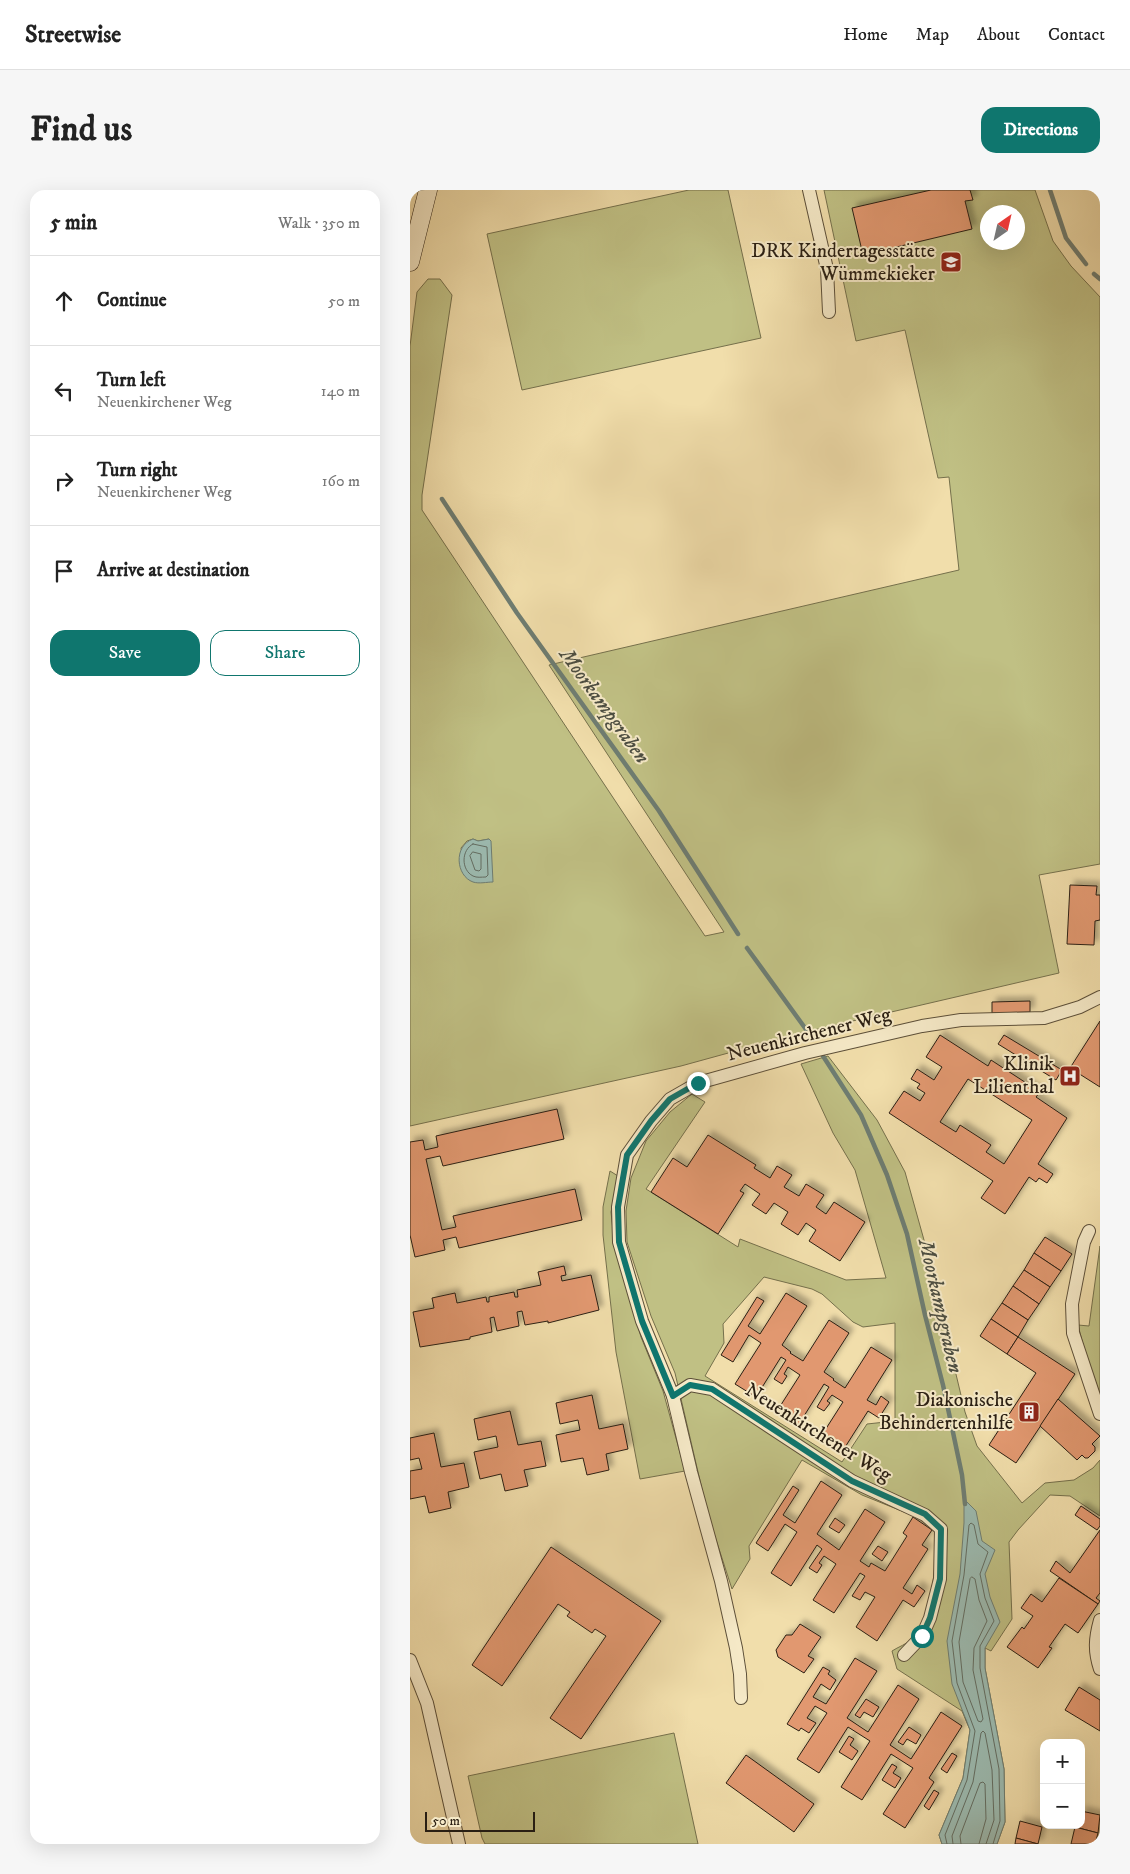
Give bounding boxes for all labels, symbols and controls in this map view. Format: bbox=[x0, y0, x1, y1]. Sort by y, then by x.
text: Streetwise bbox=[25, 20, 121, 50]
text: Home bbox=[843, 24, 888, 46]
text: Map bbox=[916, 24, 949, 46]
text: About bbox=[977, 24, 1020, 46]
text: Contact bbox=[1048, 24, 1105, 46]
button: Directions bbox=[981, 107, 1100, 153]
text: Find us bbox=[30, 108, 132, 152]
north arrow bbox=[980, 205, 1025, 250]
text: 5 min bbox=[50, 210, 97, 236]
text: Walk · 350 m bbox=[278, 213, 360, 233]
place label: DRK Kindertagesstätte Wümmekieker bbox=[751, 239, 936, 287]
school or university icon: DRK Kindertagesstätte Wümmekieker bbox=[939, 250, 963, 274]
icon: ahead bbox=[50, 287, 78, 315]
text: Continue bbox=[97, 289, 167, 312]
text: 50 m bbox=[328, 291, 360, 311]
text: Turn left bbox=[97, 369, 166, 392]
icon: left bbox=[50, 377, 78, 405]
text: 140 m bbox=[321, 381, 360, 401]
text: Neuenkirchener Weg bbox=[97, 392, 232, 412]
text: Turn right bbox=[97, 459, 177, 482]
icon: right bbox=[50, 467, 78, 495]
text: 160 m bbox=[322, 471, 360, 491]
text: Neuenkirchener Weg bbox=[97, 482, 232, 502]
icon: arrive bbox=[50, 557, 78, 585]
text: Arrive at destination bbox=[97, 559, 249, 582]
button: Save bbox=[50, 630, 200, 676]
button: Share bbox=[210, 630, 360, 676]
water label: Moorkampgraben bbox=[552, 641, 655, 769]
street label: Neuenkirchener Weg bbox=[724, 1002, 894, 1067]
place label: Klinik Lilienthal bbox=[973, 1052, 1054, 1100]
hospital icon: Klinik Lilienthal bbox=[1058, 1064, 1082, 1088]
route end bbox=[687, 1072, 710, 1095]
water label: Moorkampgraben bbox=[911, 1234, 968, 1376]
street label: Neuenkirchener Weg bbox=[740, 1378, 896, 1488]
place label: Diakonische Behindertenhilfe bbox=[879, 1388, 1013, 1436]
building icon: Diakonische Behindertenhilfe bbox=[1017, 1400, 1041, 1424]
route start bbox=[911, 1625, 934, 1648]
map controls bbox=[1040, 1739, 1085, 1829]
button: + bbox=[1040, 1739, 1085, 1784]
button: − bbox=[1040, 1784, 1085, 1829]
scale bar bbox=[425, 1809, 535, 1832]
text: 50 m bbox=[432, 1812, 460, 1830]

